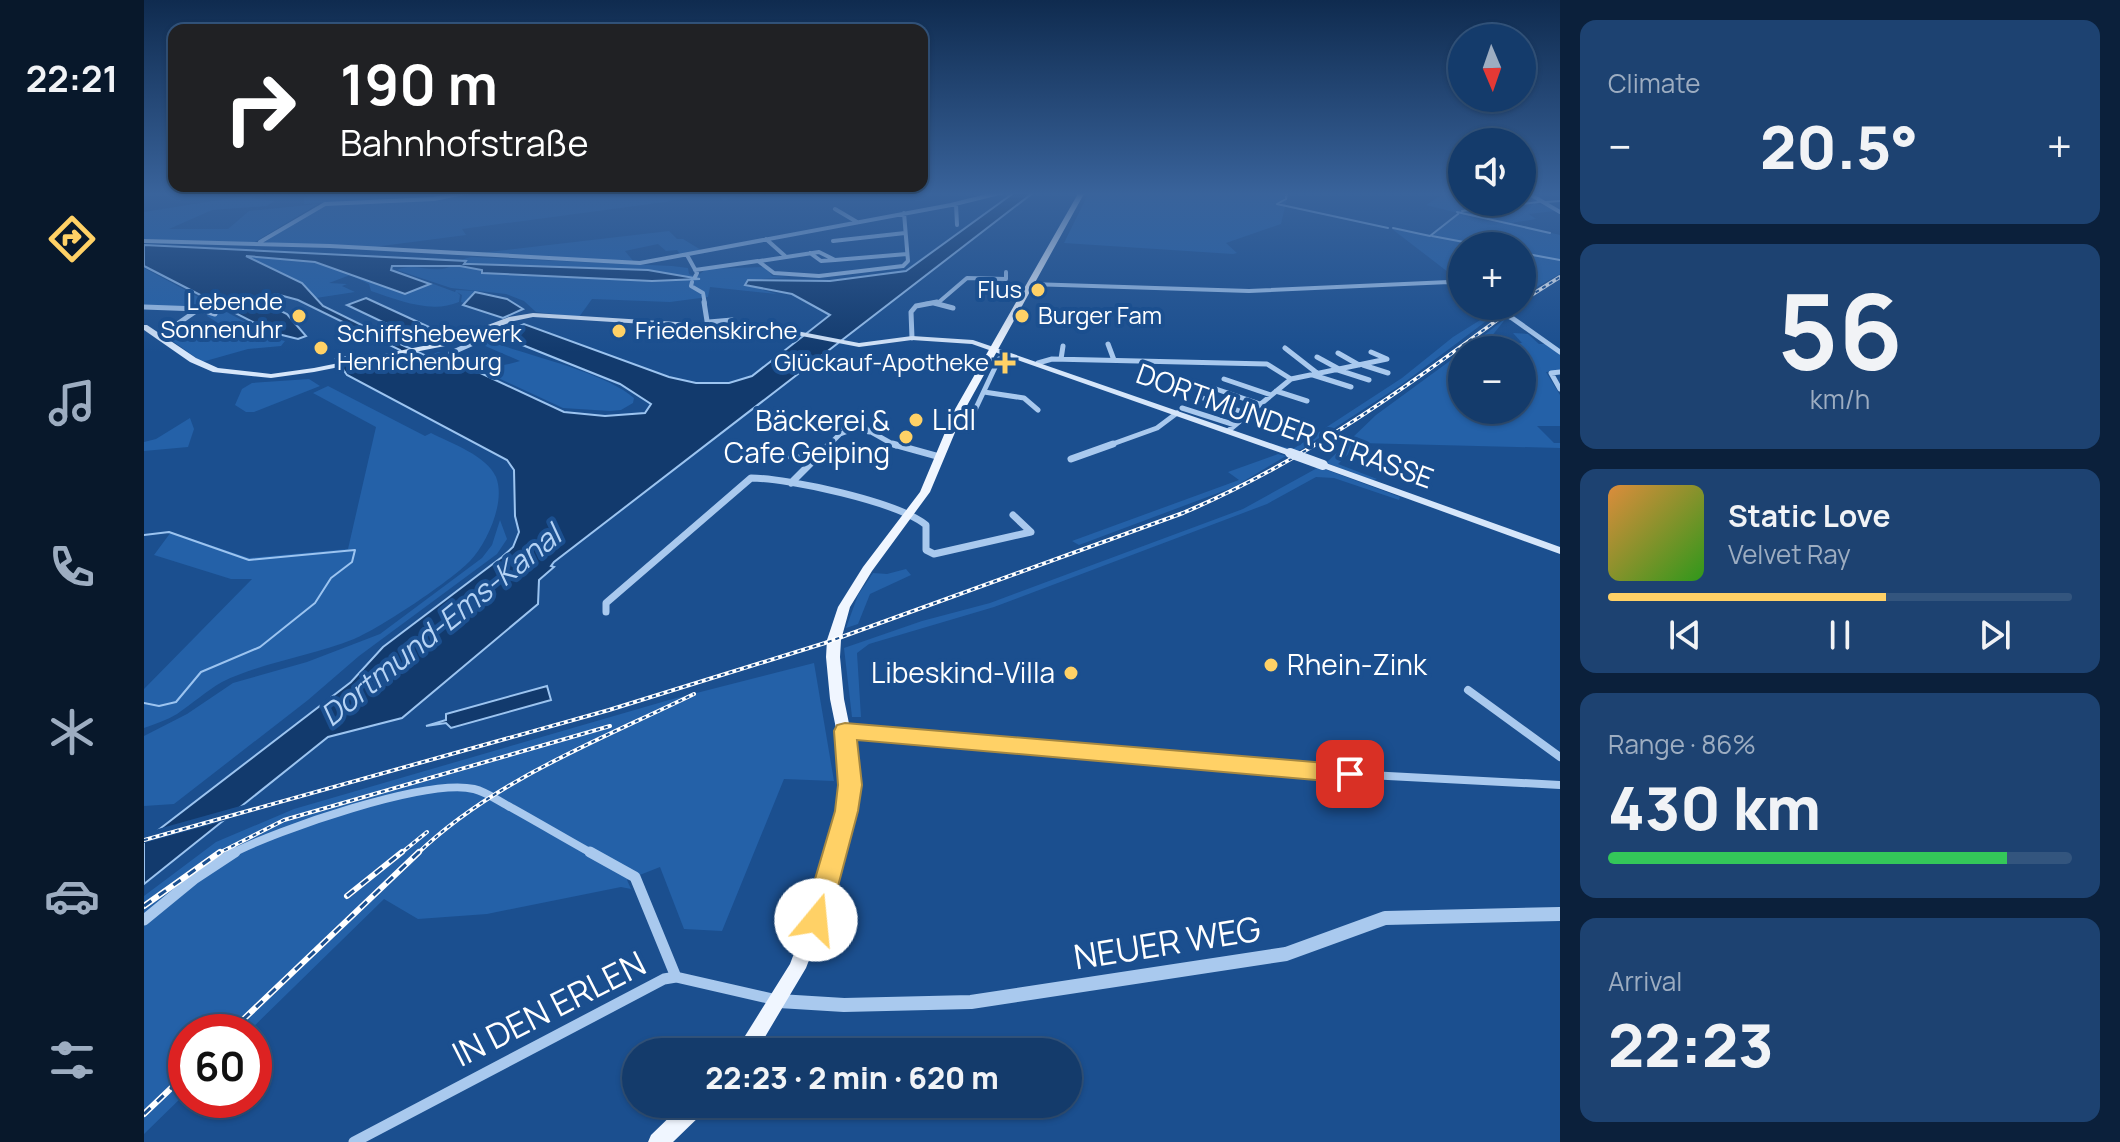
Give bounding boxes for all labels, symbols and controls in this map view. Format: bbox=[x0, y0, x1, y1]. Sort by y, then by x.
north arrow bbox=[1448, 24, 1536, 112]
map controls bbox=[1448, 24, 1536, 424]
text: 190 m bbox=[340, 45, 498, 122]
text: 22:21 bbox=[26, 54, 118, 103]
icon: right bbox=[208, 56, 312, 160]
text: Climate bbox=[1608, 65, 1700, 101]
text: 20.5° bbox=[1760, 105, 1918, 187]
text: − bbox=[1608, 116, 1632, 176]
text: + bbox=[2047, 116, 2072, 176]
text: Bahnhofstraße bbox=[340, 118, 588, 167]
button: sound bbox=[1448, 128, 1536, 216]
icon: directions bbox=[44, 211, 100, 267]
button: + bbox=[1448, 232, 1536, 320]
text: 56 bbox=[1777, 258, 1903, 400]
place label: Flus bbox=[977, 272, 1022, 305]
marker: Flus bbox=[1029, 281, 1047, 299]
place label: Lebende Sonnenuhr bbox=[160, 284, 283, 345]
place label: Burger Fam bbox=[1038, 298, 1162, 331]
marker: Lebende Sonnenuhr bbox=[290, 307, 308, 325]
marker: Burger Fam bbox=[1013, 307, 1031, 325]
place label: Friedenskirche bbox=[635, 313, 798, 346]
place label: Schiffshebewerk Henrichenburg bbox=[337, 316, 523, 377]
marker: Friedenskirche bbox=[610, 322, 628, 340]
button: − bbox=[1448, 336, 1536, 424]
marker: Schiffshebewerk Henrichenburg bbox=[312, 339, 330, 357]
place label: Glückauf-Apotheke bbox=[774, 345, 989, 378]
marker: Glückauf-Apotheke bbox=[996, 354, 1014, 372]
street label: DORTMUNDER STRASSE bbox=[1132, 354, 1439, 497]
icon: music bbox=[44, 375, 100, 431]
text: km/h bbox=[1810, 381, 1870, 417]
place label: Lidl bbox=[932, 400, 976, 438]
place label: Bäckerei & Cafe Geiping bbox=[724, 401, 890, 471]
marker: Lidl bbox=[907, 411, 925, 429]
marker: Bäckerei & Cafe Geiping bbox=[897, 428, 915, 446]
text: Static Love bbox=[1728, 495, 1891, 536]
water label: Dortmund-Ems-Kanal bbox=[311, 512, 572, 735]
text: Velvet Ray bbox=[1728, 536, 1851, 572]
icon: phone bbox=[44, 539, 100, 595]
icon: previous bbox=[1663, 613, 1707, 657]
icon: pause bbox=[1818, 613, 1862, 657]
icon: next bbox=[1973, 613, 2017, 657]
place label: Rhein-Zink bbox=[1287, 645, 1428, 683]
place label: Libeskind-Villa bbox=[871, 653, 1055, 691]
marker: Rhein-Zink bbox=[1262, 656, 1280, 674]
marker: Libeskind-Villa bbox=[1062, 664, 1080, 682]
icon: climate bbox=[44, 704, 100, 760]
text: Range · 86% bbox=[1608, 726, 1756, 762]
pin bbox=[1316, 740, 1384, 808]
icon: arrive bbox=[1328, 752, 1372, 796]
text: 430 km bbox=[1608, 766, 1821, 848]
icon: car bbox=[44, 868, 100, 924]
position arrow bbox=[774, 878, 858, 962]
street label: NEUER WEG bbox=[1070, 905, 1263, 979]
street label: IN DEN ERLEN bbox=[444, 940, 653, 1077]
text: Arrival bbox=[1608, 963, 1682, 999]
text: 22:23 bbox=[1608, 1003, 1774, 1085]
speed limit sign: 60 bbox=[168, 1014, 272, 1118]
icon: filters bbox=[44, 1032, 100, 1088]
text: 22:23 · 2 min · 620 m bbox=[705, 1057, 999, 1098]

